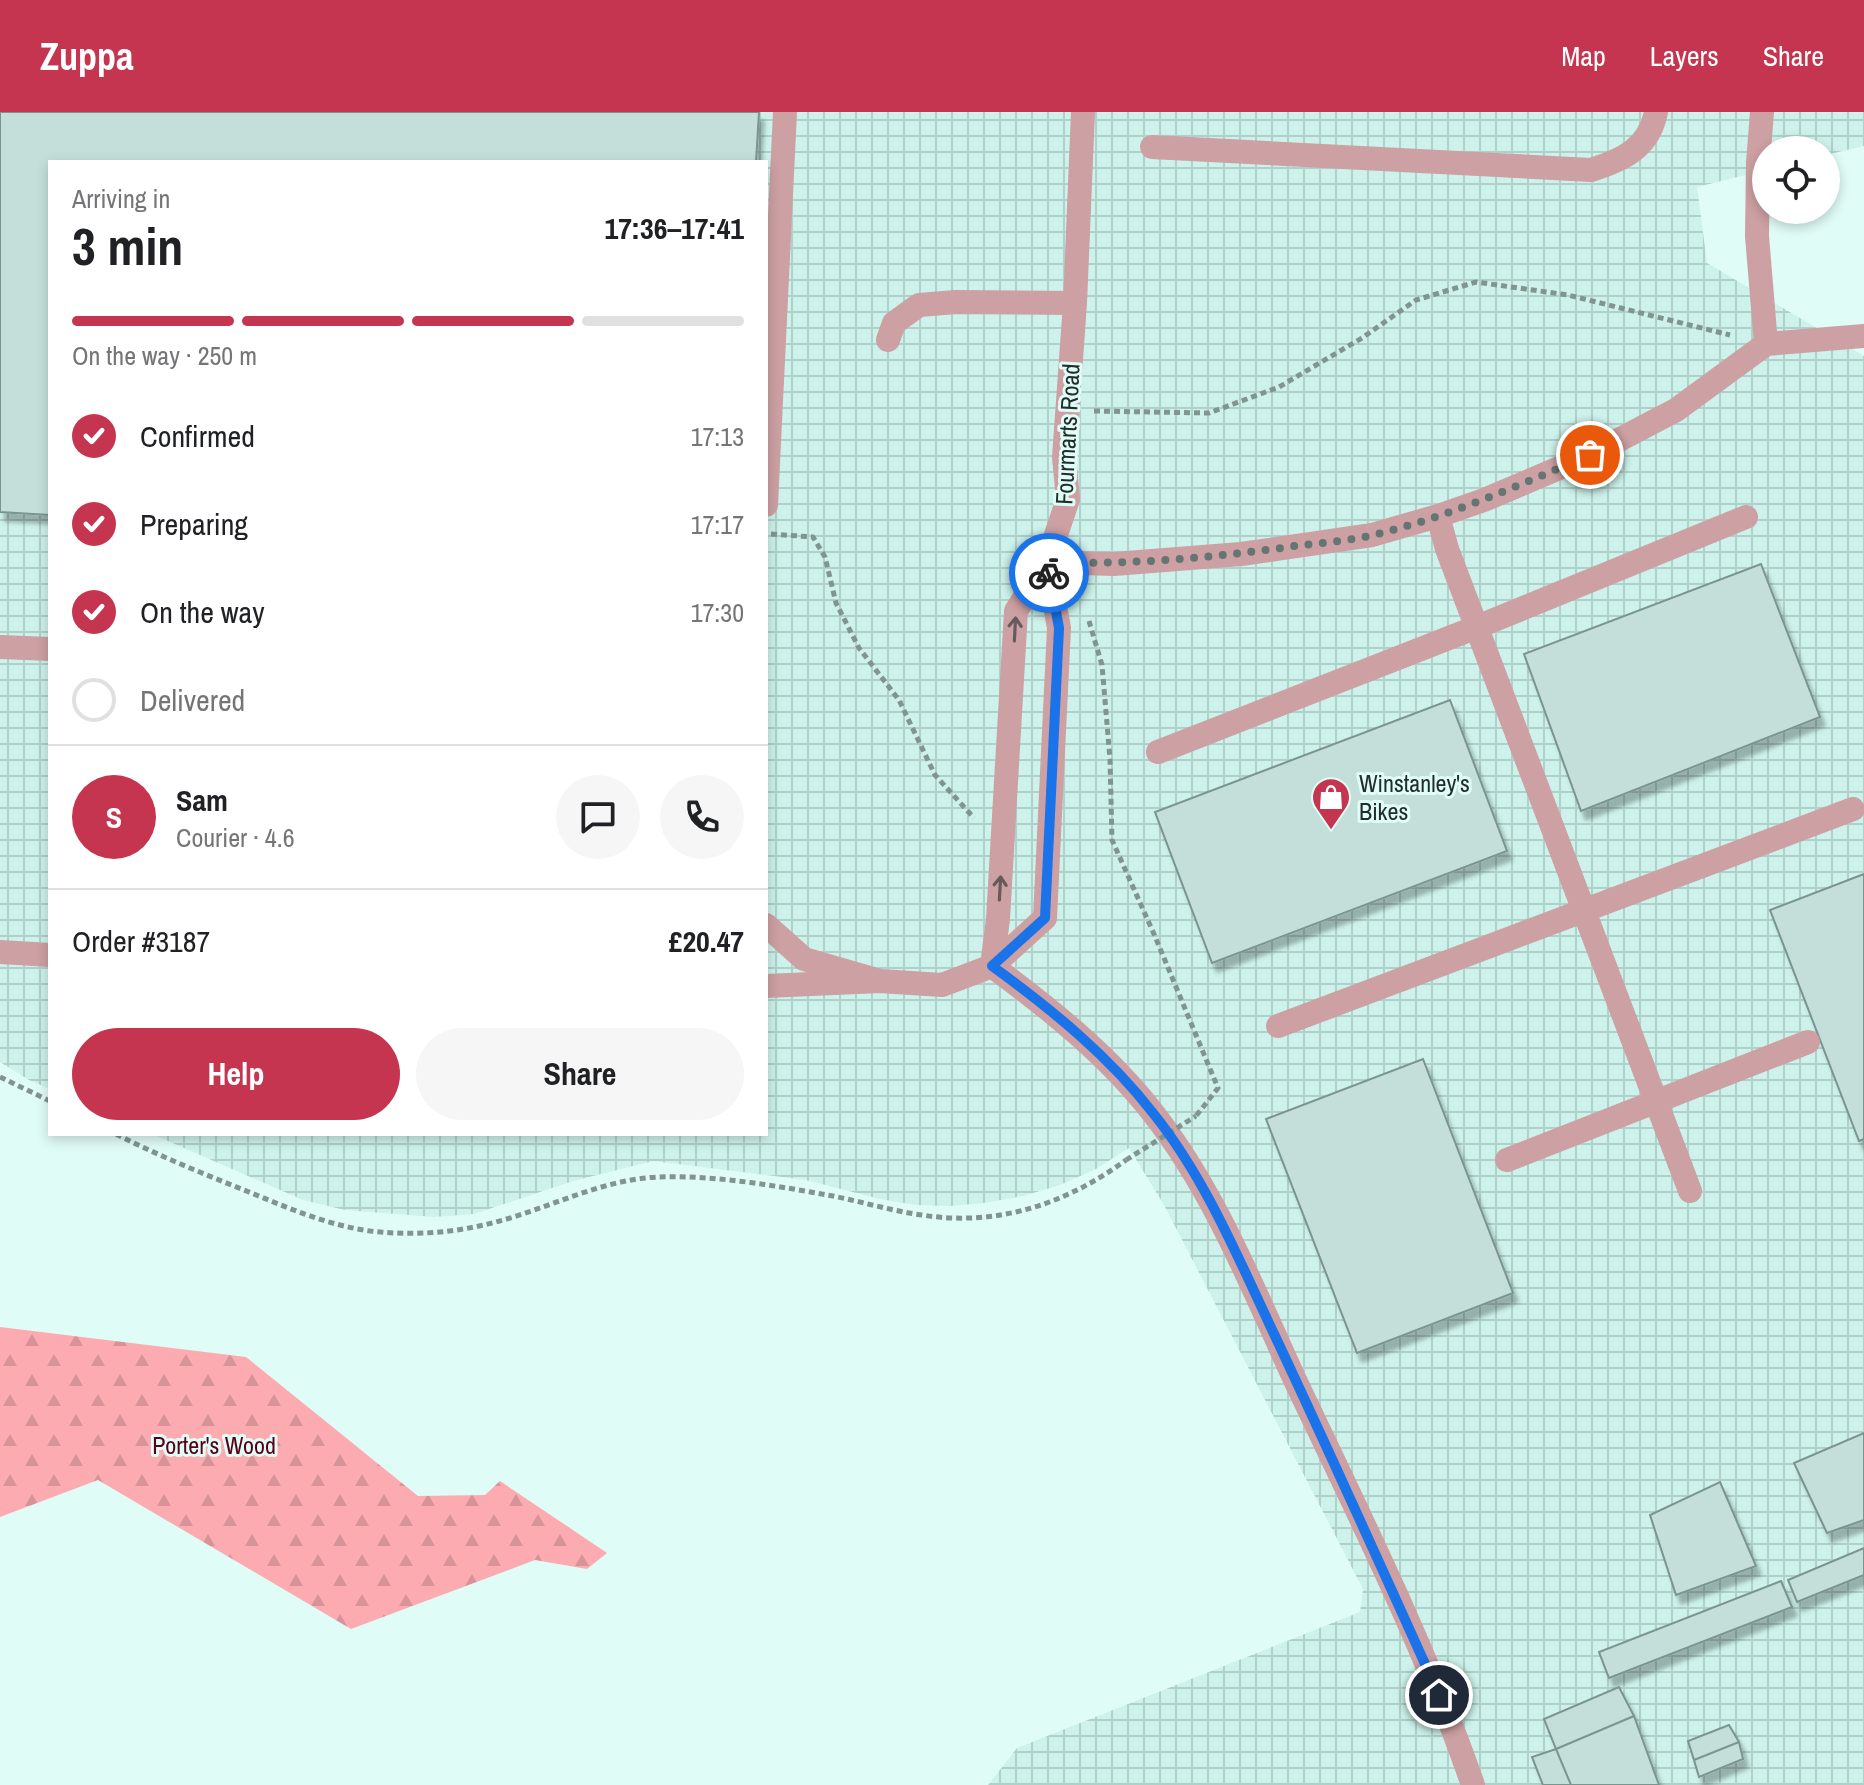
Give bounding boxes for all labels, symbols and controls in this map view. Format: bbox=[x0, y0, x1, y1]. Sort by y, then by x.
text: Zuppa bbox=[40, 31, 133, 82]
text: Map bbox=[1561, 37, 1606, 75]
text: Layers bbox=[1650, 37, 1719, 75]
text: Share bbox=[1763, 37, 1824, 75]
map controls bbox=[1752, 136, 1840, 224]
button: locate bbox=[1752, 136, 1840, 224]
text: Arriving in bbox=[72, 181, 170, 216]
text: 17:36–17:41 bbox=[605, 208, 744, 248]
text: 3 min bbox=[72, 211, 183, 281]
text: On the way · 250 m bbox=[72, 338, 257, 373]
street label: Fourmarts Road bbox=[1047, 363, 1087, 505]
icon: check bbox=[72, 414, 116, 458]
text: Confirmed bbox=[140, 416, 255, 456]
text: 17:13 bbox=[691, 419, 744, 454]
pin bbox=[1556, 421, 1624, 489]
icon: bag bbox=[1568, 433, 1612, 477]
icon: check bbox=[72, 502, 116, 546]
text: Preparing bbox=[140, 504, 248, 544]
text: 17:17 bbox=[691, 507, 744, 542]
courier bbox=[1009, 533, 1089, 613]
icon: bike bbox=[1027, 551, 1071, 595]
icon: check bbox=[72, 590, 116, 634]
text: On the way bbox=[140, 592, 264, 632]
text: 17:30 bbox=[691, 595, 744, 630]
one-way arrow bbox=[1008, 616, 1023, 643]
text: Delivered bbox=[140, 680, 245, 720]
place label: Winstanley's Bikes bbox=[1359, 767, 1470, 827]
button: chat bbox=[556, 775, 640, 859]
button: phone bbox=[660, 775, 744, 859]
shop icon: Winstanley's Bikes bbox=[1310, 776, 1352, 831]
text: Sam bbox=[176, 780, 228, 820]
text: S bbox=[106, 797, 122, 837]
text: Courier · 4.6 bbox=[176, 820, 295, 855]
one-way arrow bbox=[993, 875, 1008, 902]
text: Order #3187 bbox=[72, 921, 210, 961]
text: £20.47 bbox=[669, 921, 744, 961]
button: Help bbox=[72, 1028, 400, 1120]
button: Share bbox=[416, 1028, 744, 1120]
park label: Porter's Wood bbox=[152, 1429, 276, 1461]
pin bbox=[1405, 1661, 1473, 1729]
icon: home bbox=[1417, 1673, 1461, 1717]

